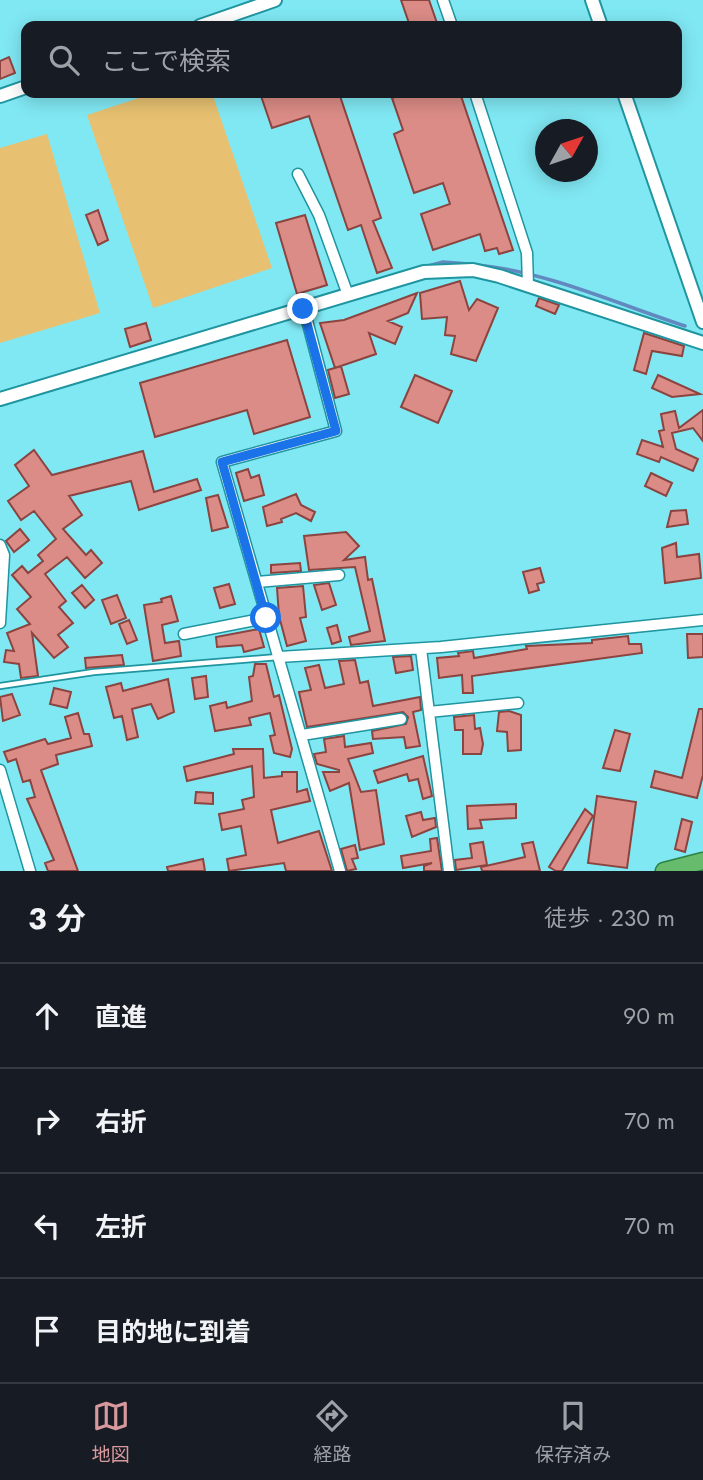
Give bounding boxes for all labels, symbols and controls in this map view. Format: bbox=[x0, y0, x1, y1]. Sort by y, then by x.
search box bbox=[21, 21, 682, 98]
icon: search bbox=[45, 41, 83, 79]
text: ここで検索 bbox=[101, 42, 231, 80]
north arrow bbox=[535, 119, 598, 182]
route end bbox=[287, 293, 318, 324]
route start bbox=[250, 602, 281, 633]
text: 3 分 bbox=[28, 897, 86, 940]
text: 徒歩 · 230 m bbox=[544, 901, 675, 935]
icon: ahead bbox=[28, 997, 66, 1035]
text: 直進 bbox=[95, 998, 147, 1036]
text: 90 m bbox=[623, 999, 675, 1033]
icon: right bbox=[28, 1102, 66, 1140]
text: 右折 bbox=[95, 1103, 147, 1141]
text: 70 m bbox=[624, 1104, 675, 1138]
icon: left bbox=[28, 1207, 66, 1245]
text: 左折 bbox=[95, 1208, 147, 1246]
text: 70 m bbox=[624, 1209, 675, 1243]
icon: arrive bbox=[28, 1312, 66, 1350]
text: 目的地に到着 bbox=[95, 1313, 251, 1351]
tab: 地図 bbox=[92, 1397, 130, 1468]
tab: 経路 bbox=[313, 1397, 351, 1468]
tab: 保存済み bbox=[535, 1397, 611, 1468]

